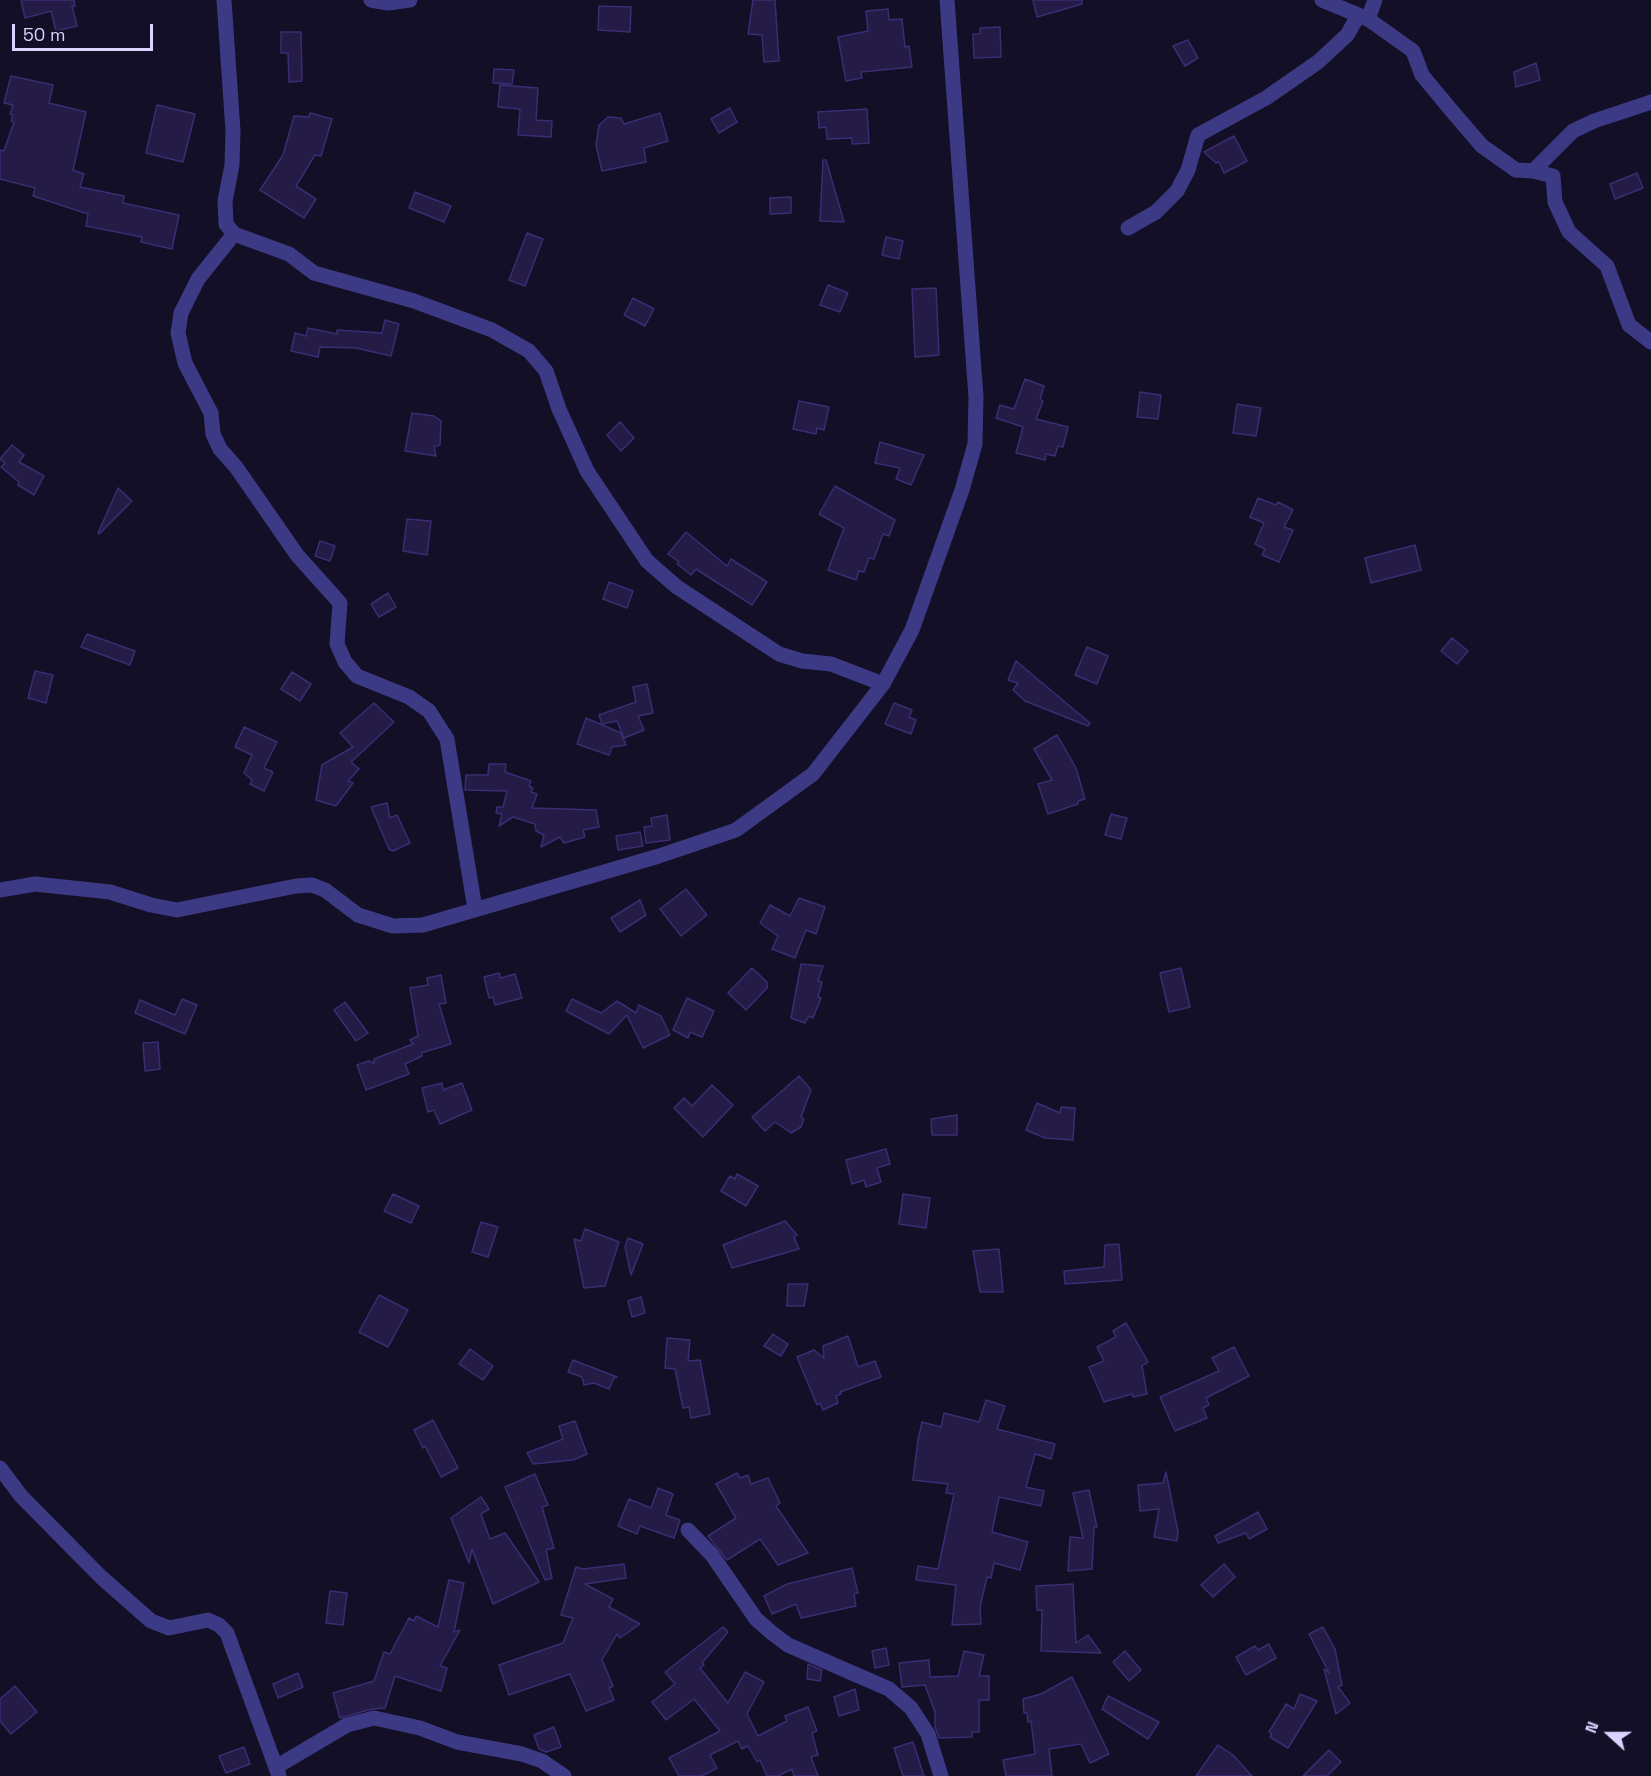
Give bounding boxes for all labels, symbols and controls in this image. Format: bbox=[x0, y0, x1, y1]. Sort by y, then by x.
scale bar bbox=[15, 12, 156, 50]
text: 50 m bbox=[23, 23, 65, 46]
north arrow bbox=[1579, 1704, 1639, 1764]
text: N bbox=[1580, 1719, 1603, 1736]

